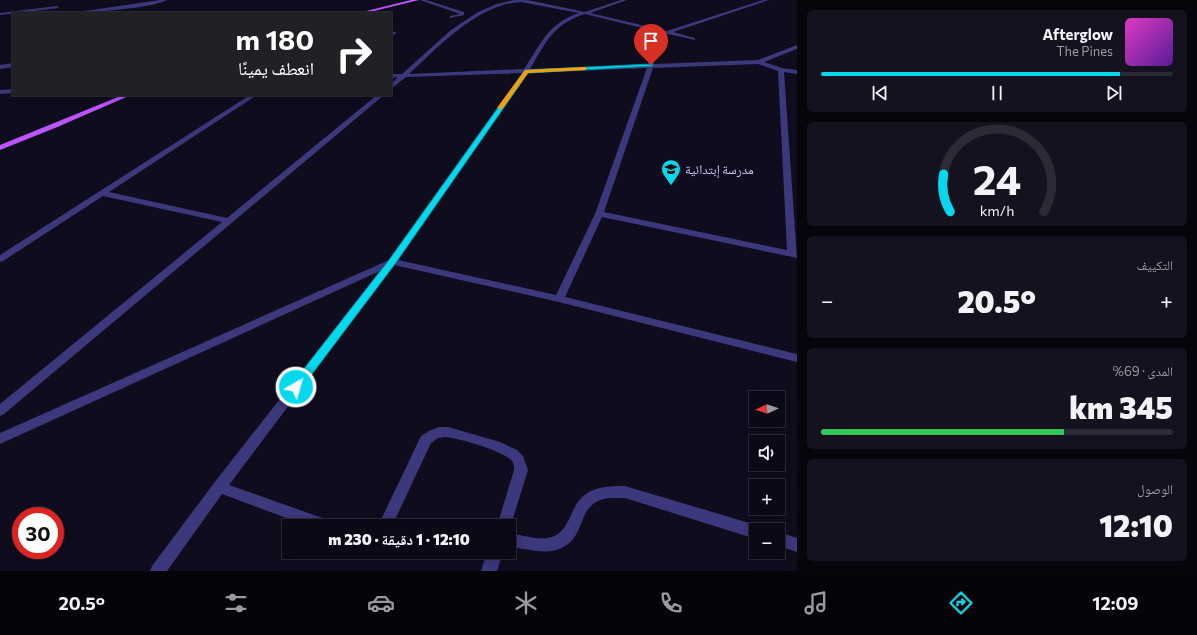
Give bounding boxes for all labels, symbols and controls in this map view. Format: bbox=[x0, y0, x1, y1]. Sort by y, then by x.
text: 180 m bbox=[236, 22, 314, 56]
pin bbox=[634, 24, 668, 65]
text: Afterglow bbox=[1043, 25, 1113, 43]
icon: right bbox=[328, 28, 380, 80]
icon: arrive bbox=[640, 30, 662, 52]
text: The Pines bbox=[1056, 43, 1113, 59]
text: انعطف يمينًا bbox=[238, 57, 314, 79]
icon: previous bbox=[869, 82, 891, 104]
icon: pause bbox=[986, 82, 1008, 104]
icon: next bbox=[1103, 82, 1125, 104]
text: 24 bbox=[973, 153, 1021, 204]
school or university icon: مدرسة إبتدائية bbox=[660, 158, 682, 186]
place label: مدرسة إبتدائية bbox=[685, 161, 754, 178]
text: km/h bbox=[980, 200, 1014, 218]
text: التكييف bbox=[1137, 257, 1173, 273]
text: 20.5° bbox=[957, 282, 1036, 319]
text: − bbox=[821, 287, 834, 314]
text: + bbox=[1160, 287, 1173, 314]
text: المدى · 69% bbox=[1112, 363, 1173, 379]
position arrow bbox=[275, 366, 317, 408]
text: 345 km bbox=[1069, 388, 1173, 425]
north arrow bbox=[749, 391, 785, 427]
map controls bbox=[749, 391, 785, 559]
button: sound bbox=[749, 435, 785, 471]
button: + bbox=[749, 479, 785, 515]
text: الوصول bbox=[1137, 481, 1173, 497]
text: 12:10 bbox=[1099, 506, 1173, 543]
speed limit sign: 30 bbox=[12, 507, 64, 559]
button: − bbox=[749, 523, 785, 559]
text: 12:10 · 1 دقيقة · 230 m bbox=[328, 530, 470, 548]
icon: filters bbox=[222, 589, 250, 617]
icon: car bbox=[367, 589, 395, 617]
icon: climate bbox=[512, 589, 540, 617]
icon: phone bbox=[657, 589, 685, 617]
icon: music bbox=[802, 589, 830, 617]
icon: directions bbox=[947, 589, 975, 617]
text: 20.5° bbox=[59, 592, 105, 614]
text: 12:09 bbox=[1092, 592, 1138, 614]

